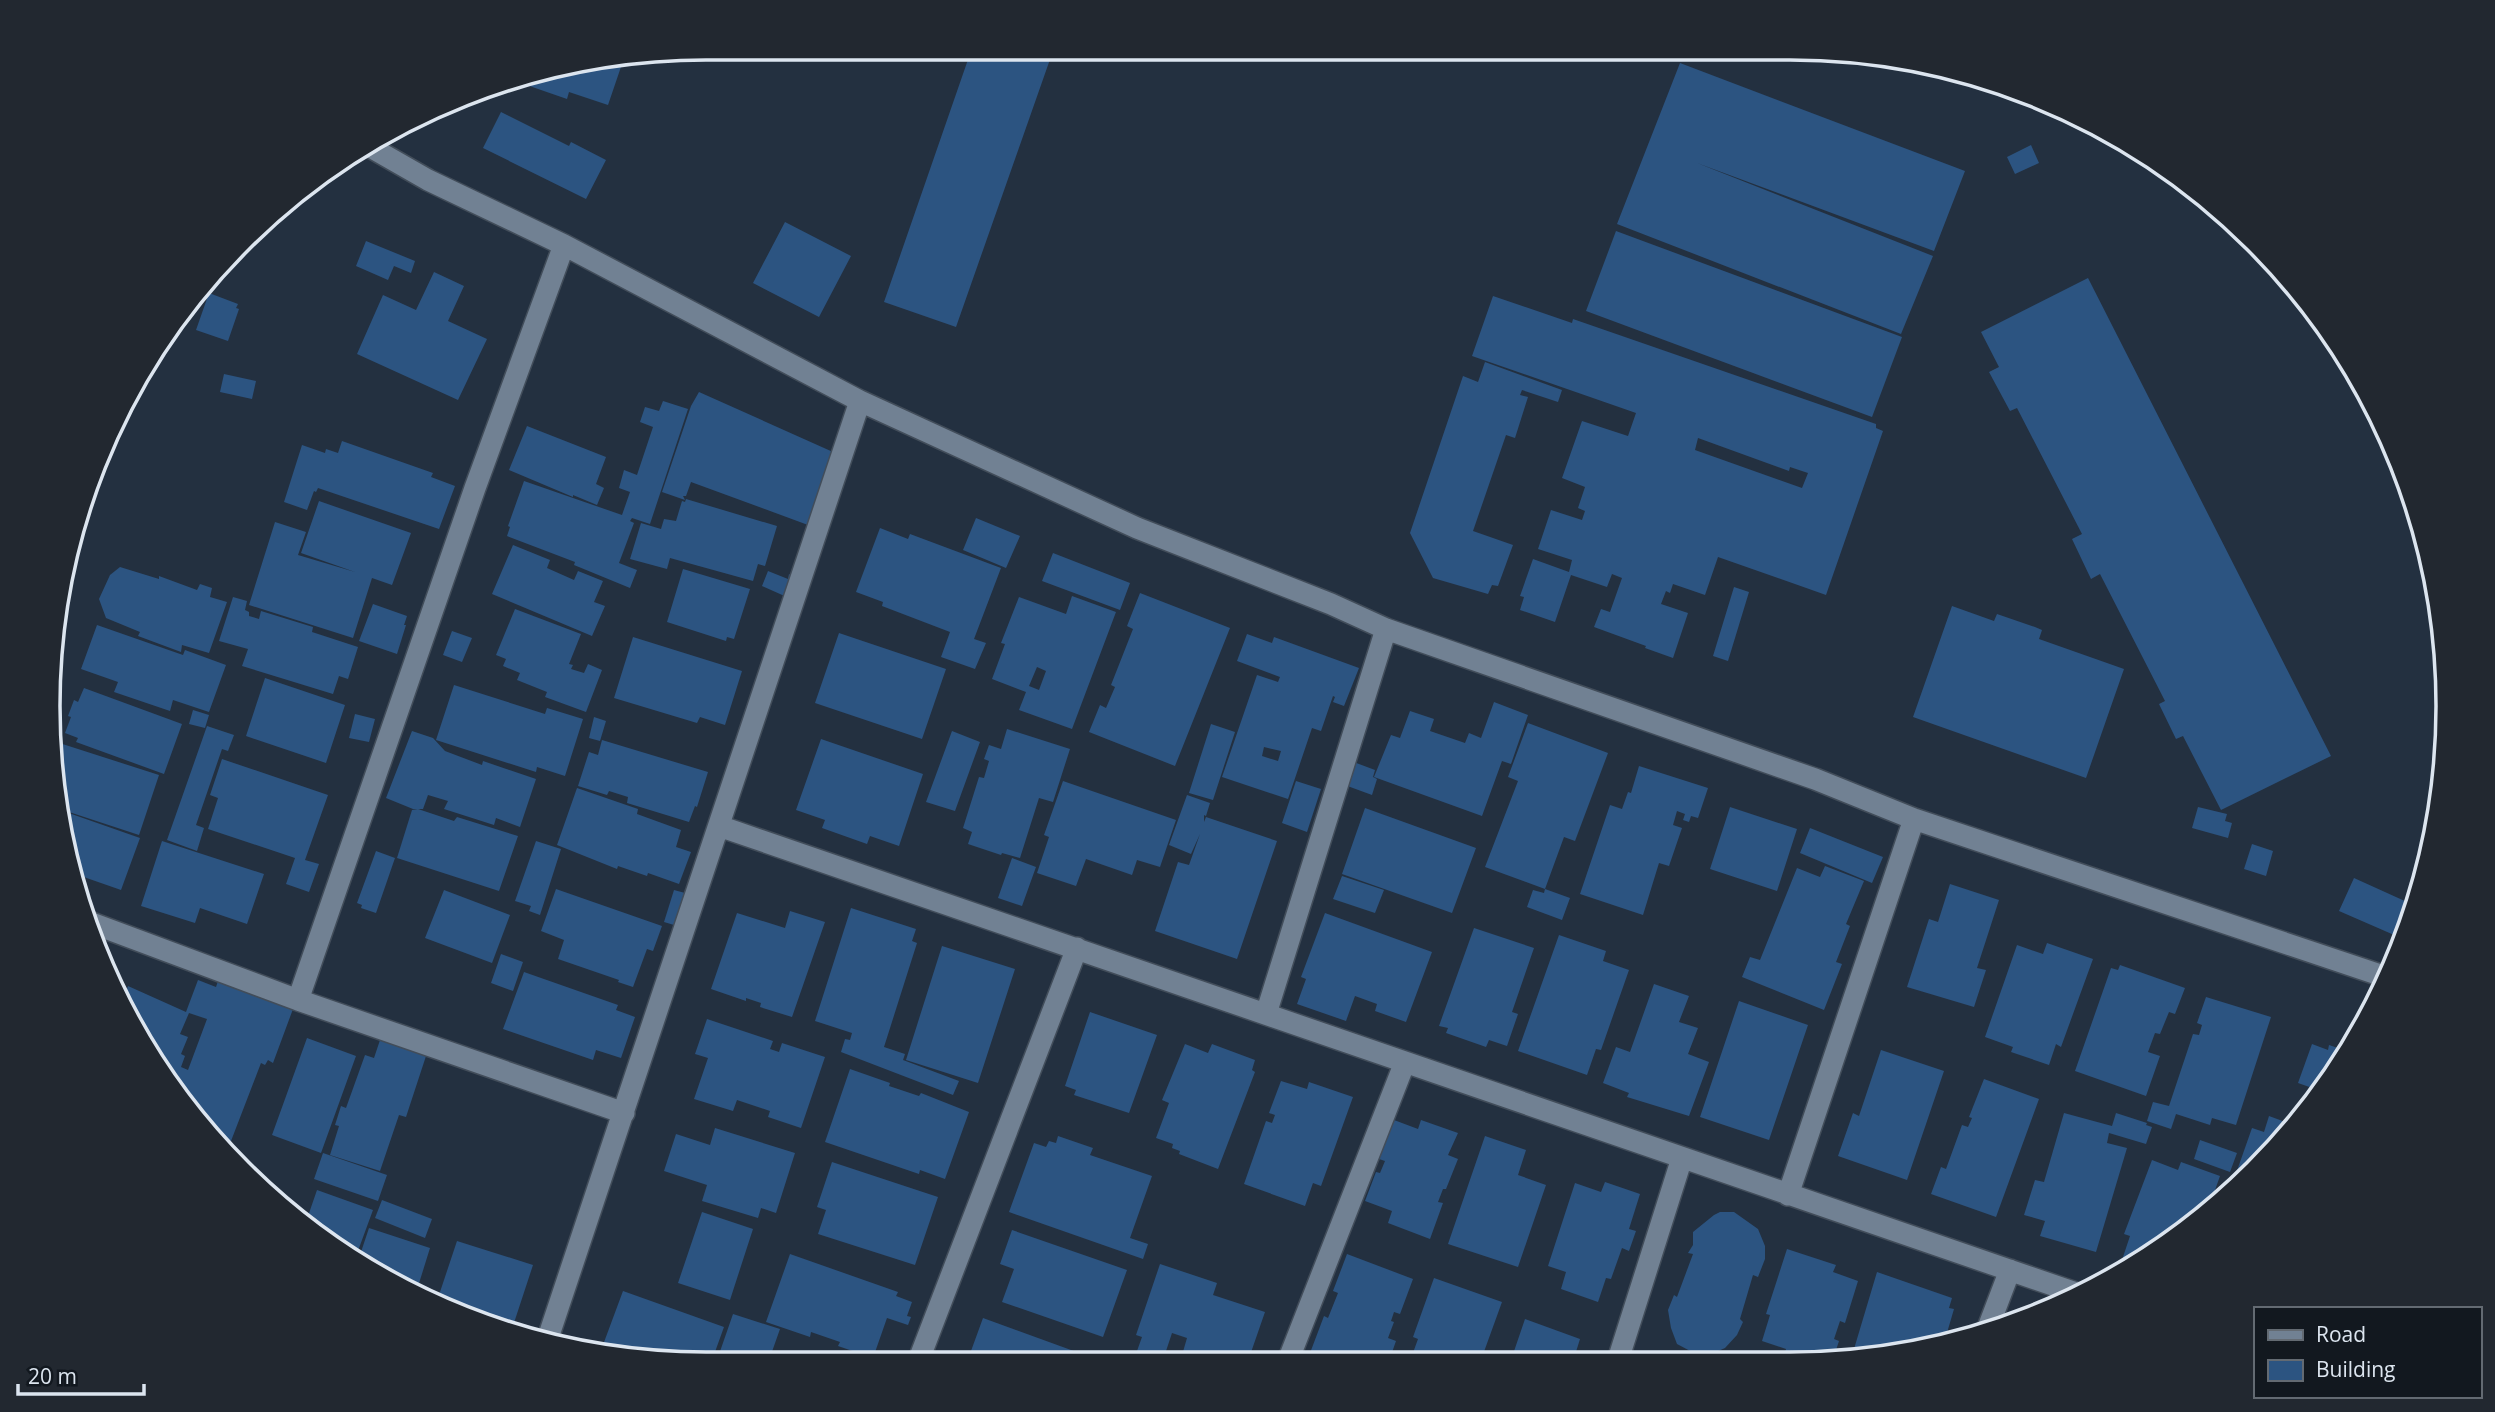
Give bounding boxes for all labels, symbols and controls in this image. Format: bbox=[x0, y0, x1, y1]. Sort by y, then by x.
legend bbox=[2254, 1307, 2481, 1398]
text: Road bbox=[2316, 1320, 2366, 1348]
scale bar bbox=[18, 1352, 144, 1396]
text: Building bbox=[2316, 1355, 2395, 1383]
text: 20 m bbox=[28, 1362, 77, 1390]

